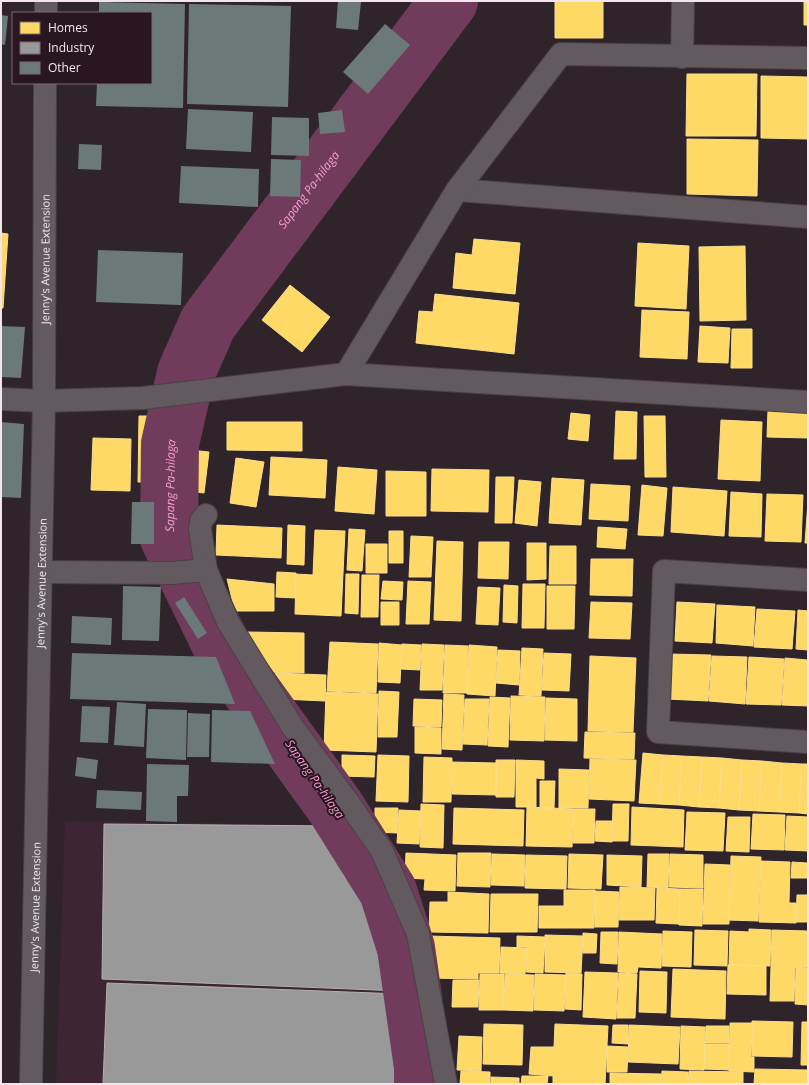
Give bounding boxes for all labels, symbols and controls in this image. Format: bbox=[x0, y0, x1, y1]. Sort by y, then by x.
legend bbox=[12, 12, 152, 84]
text: Homes bbox=[48, 19, 88, 36]
text: Industry bbox=[48, 39, 95, 56]
text: Other bbox=[48, 59, 81, 76]
water label: Sapang Pa-hilaga bbox=[273, 147, 343, 232]
street label: Jenny's Avenue Extension bbox=[37, 194, 52, 325]
water label: Sapang Pa-hilaga bbox=[161, 437, 179, 532]
street label: Jenny's Avenue Extension bbox=[32, 518, 49, 649]
water label: Sapang Pa-hilaga bbox=[281, 736, 349, 822]
street label: Jenny's Avenue Extension bbox=[26, 842, 43, 973]

